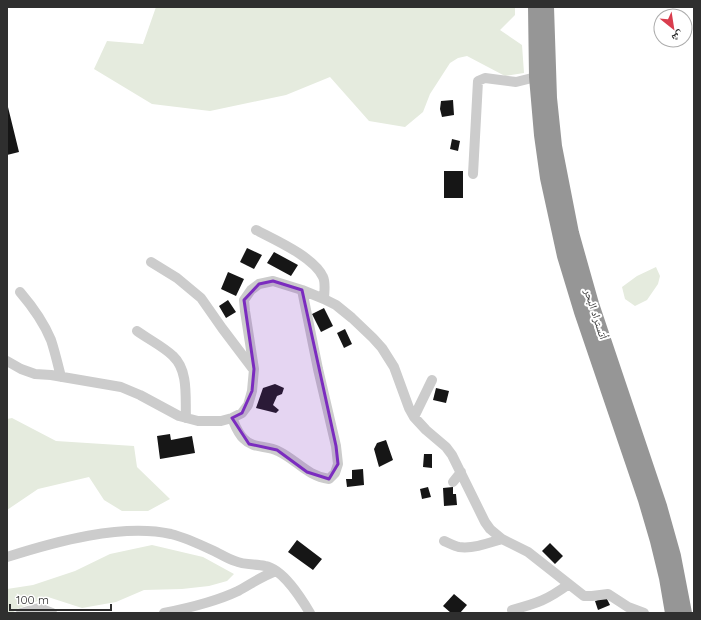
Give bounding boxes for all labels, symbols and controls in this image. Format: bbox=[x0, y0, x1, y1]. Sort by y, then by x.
north arrow bbox=[653, 8, 693, 48]
text: ش bbox=[669, 27, 687, 46]
street label: أتستراد البحر bbox=[581, 286, 611, 341]
scale bar bbox=[10, 586, 111, 612]
text: 100 m bbox=[16, 592, 49, 607]

